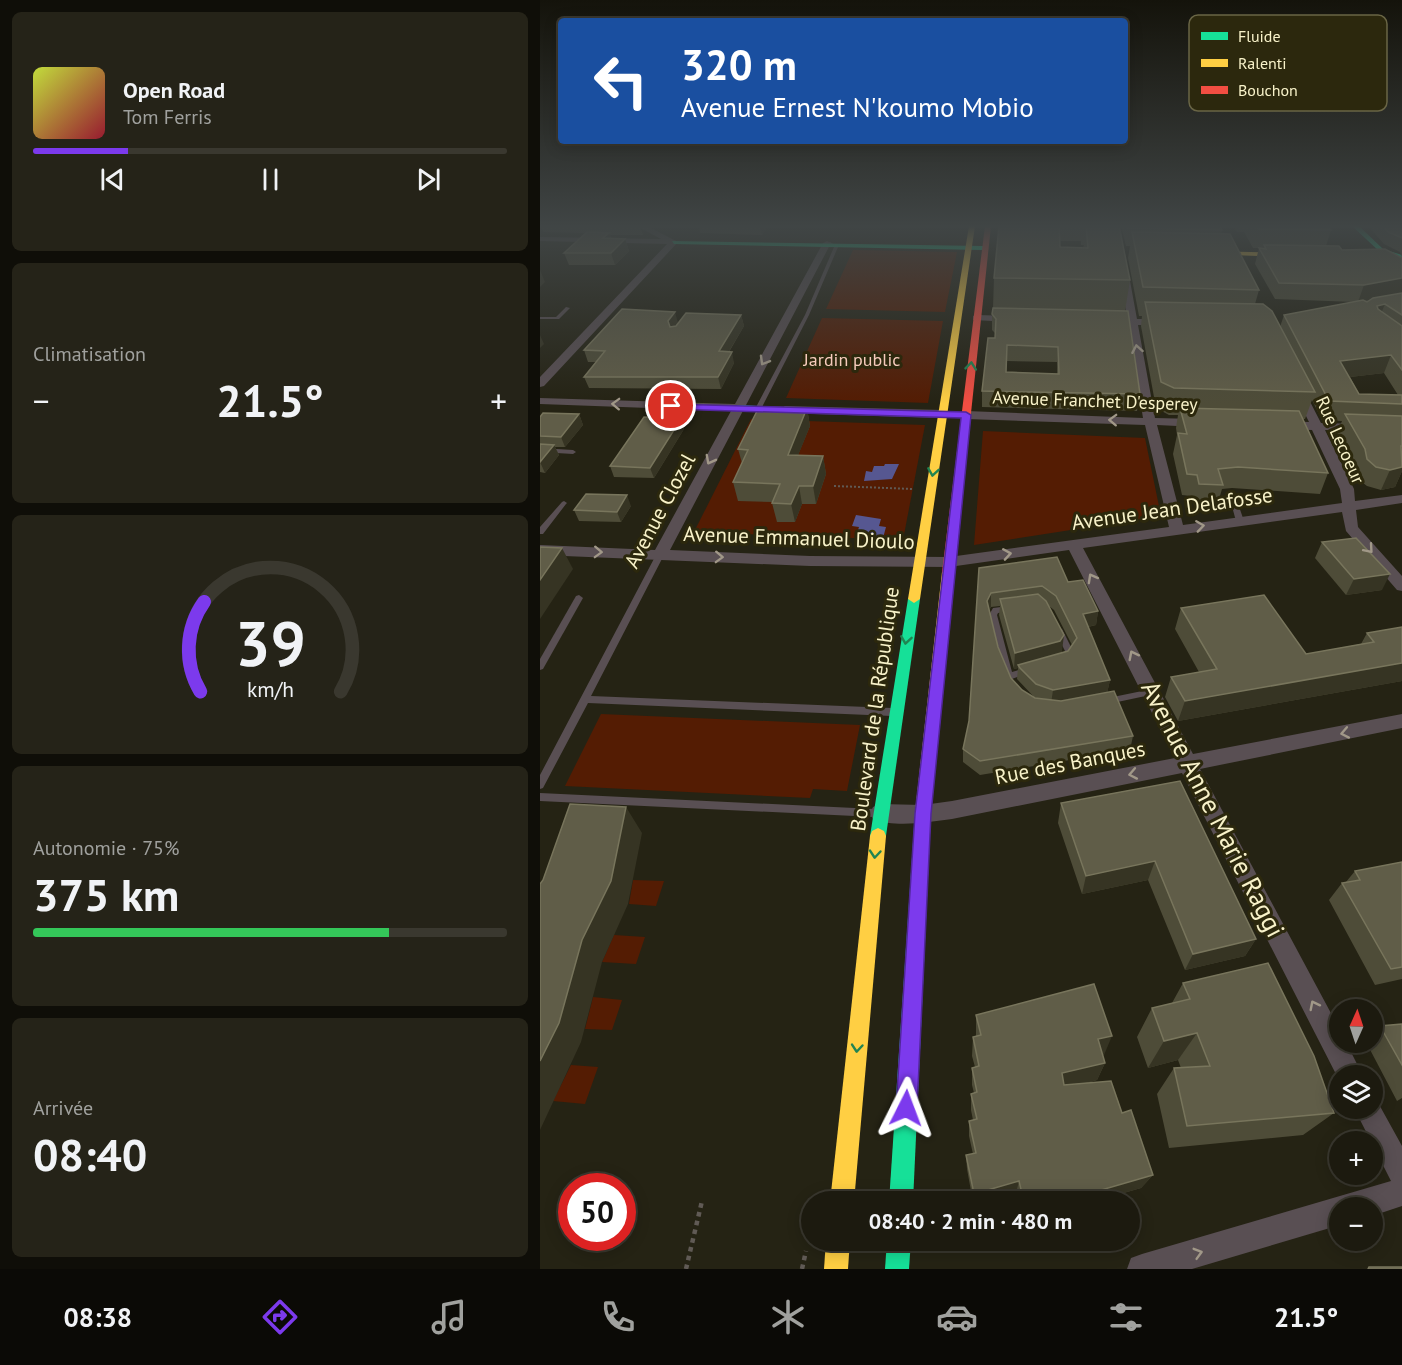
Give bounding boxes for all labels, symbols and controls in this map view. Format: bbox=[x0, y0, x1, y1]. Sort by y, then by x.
legend bbox=[1189, 15, 1387, 111]
text: Fluide bbox=[1238, 26, 1281, 46]
text: 320 m bbox=[681, 37, 797, 92]
icon: left bbox=[582, 42, 660, 120]
text: Ralenti bbox=[1238, 53, 1287, 73]
text: Open Road bbox=[123, 76, 225, 104]
text: Bouchon bbox=[1238, 80, 1298, 100]
text: Avenue Ernest N'koumo Mobio bbox=[681, 90, 1034, 124]
text: Tom Ferris bbox=[123, 104, 212, 130]
icon: previous bbox=[96, 163, 129, 196]
icon: pause bbox=[254, 163, 287, 196]
icon: next bbox=[412, 163, 445, 196]
text: Climatisation bbox=[33, 341, 146, 367]
one-way arrow bbox=[1131, 345, 1144, 355]
park label: Jardin public bbox=[803, 348, 900, 371]
one-way arrow bbox=[760, 355, 771, 365]
one-way arrow bbox=[964, 362, 977, 371]
text: 21.5° bbox=[216, 371, 324, 429]
text: − bbox=[33, 379, 50, 422]
text: + bbox=[490, 379, 507, 422]
pin bbox=[645, 380, 696, 431]
street label: Avenue Franchet D'esperey bbox=[992, 385, 1199, 416]
icon: arrive bbox=[654, 389, 687, 422]
street label: Rue Lecoeur bbox=[1311, 392, 1370, 487]
one-way arrow bbox=[611, 397, 620, 410]
one-way arrow bbox=[1108, 414, 1117, 427]
street label: Avenue Clozel bbox=[618, 449, 701, 573]
one-way arrow bbox=[706, 454, 717, 464]
one-way arrow bbox=[927, 467, 939, 476]
street label: Avenue Jean Delafosse bbox=[1070, 481, 1274, 536]
street label: Avenue Emmanuel Dioulo bbox=[683, 520, 915, 555]
one-way arrow bbox=[1195, 521, 1204, 533]
one-way arrow bbox=[1362, 542, 1373, 553]
one-way arrow bbox=[594, 546, 603, 559]
one-way arrow bbox=[1002, 548, 1011, 560]
one-way arrow bbox=[714, 551, 723, 563]
one-way arrow bbox=[1088, 574, 1099, 584]
street label: Boulevard de la République bbox=[844, 585, 905, 833]
text: 39 bbox=[235, 602, 305, 683]
one-way arrow bbox=[900, 635, 912, 645]
one-way arrow bbox=[1129, 651, 1140, 662]
text: km/h bbox=[246, 675, 293, 703]
street label: Avenue Anne Marie Raggi bbox=[1134, 675, 1293, 943]
one-way arrow bbox=[1340, 725, 1350, 738]
street label: Rue des Banques bbox=[992, 735, 1147, 790]
one-way arrow bbox=[1128, 767, 1138, 780]
text: Autonomie · 75% bbox=[33, 835, 179, 861]
one-way arrow bbox=[869, 849, 882, 858]
text: 375 km bbox=[33, 865, 179, 923]
north arrow bbox=[1329, 999, 1383, 1053]
map controls bbox=[1329, 999, 1383, 1251]
one-way arrow bbox=[1310, 1000, 1321, 1011]
one-way arrow bbox=[851, 1043, 864, 1052]
button: layers bbox=[1329, 1065, 1383, 1119]
position arrow bbox=[874, 1076, 938, 1140]
text: Arrivée bbox=[33, 1095, 93, 1121]
text: 08:40 bbox=[33, 1125, 147, 1183]
button: + bbox=[1329, 1131, 1383, 1185]
speed limit sign: 50 bbox=[558, 1173, 636, 1251]
button: − bbox=[1329, 1197, 1383, 1251]
text: 08:40 · 2 min · 480 m bbox=[869, 1207, 1072, 1235]
one-way arrow bbox=[1193, 1247, 1203, 1260]
icon: directions bbox=[259, 1296, 301, 1338]
icon: music bbox=[428, 1296, 470, 1338]
icon: phone bbox=[597, 1296, 639, 1338]
icon: climate bbox=[767, 1296, 809, 1338]
icon: car bbox=[936, 1296, 978, 1338]
icon: filters bbox=[1105, 1296, 1147, 1338]
text: 08:38 bbox=[64, 1300, 132, 1334]
text: 21.5° bbox=[1274, 1300, 1338, 1334]

